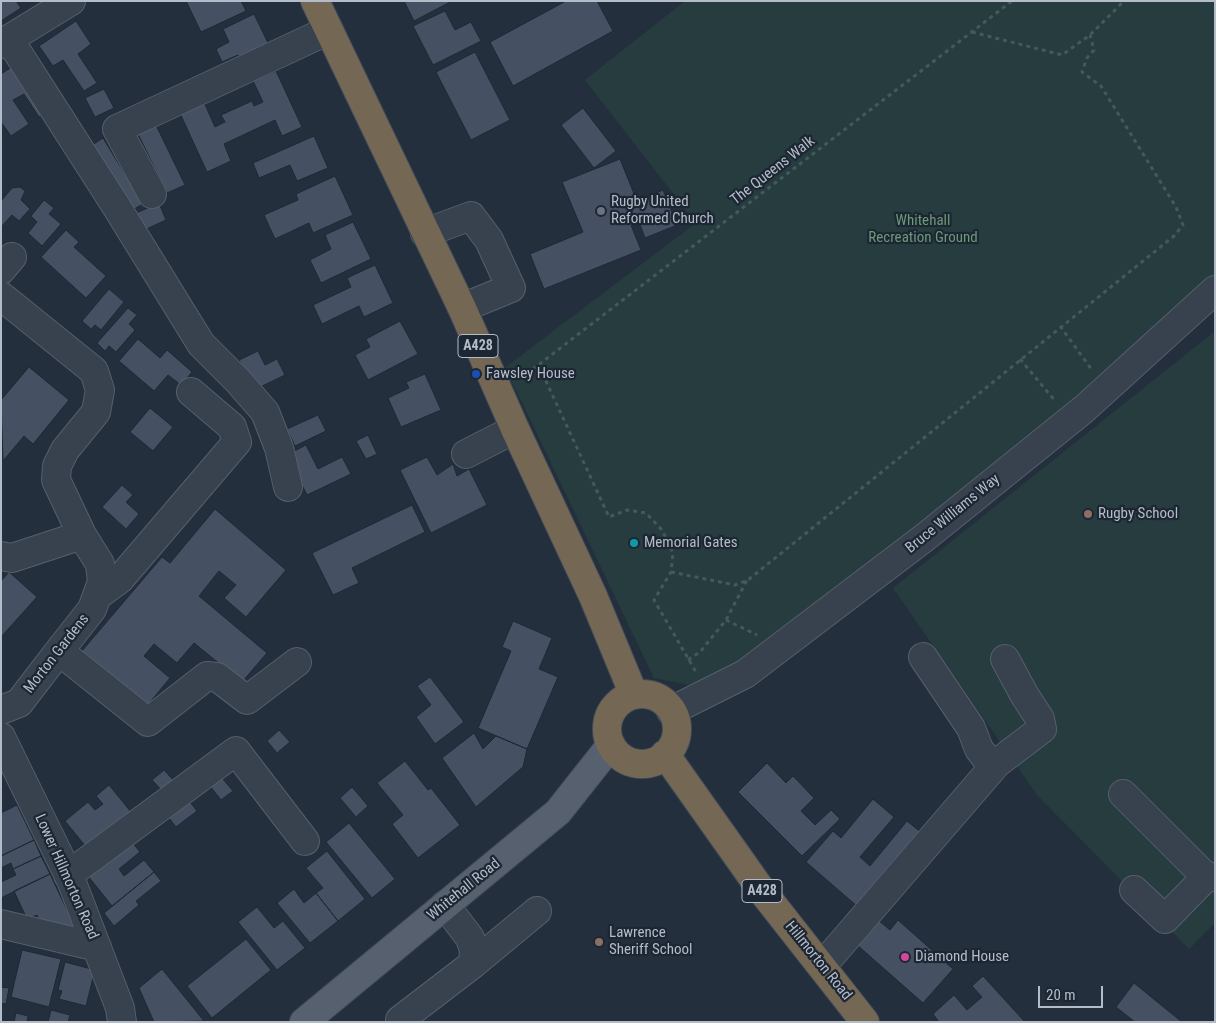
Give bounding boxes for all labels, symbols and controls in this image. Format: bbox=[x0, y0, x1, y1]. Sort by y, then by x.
street label: The Queens Walk bbox=[727, 133, 819, 209]
place label: Rugby United Reformed Church bbox=[611, 193, 714, 228]
marker: Rugby United Reformed Church bbox=[595, 205, 607, 217]
park label: Whitehall Recreation Ground bbox=[868, 212, 978, 247]
road number: A428 bbox=[458, 334, 498, 358]
place label: Fawsley House bbox=[486, 365, 575, 383]
marker: Fawsley House bbox=[470, 368, 482, 380]
street label: Bruce Williams Way bbox=[902, 471, 1004, 557]
place label: Rugby School bbox=[1098, 505, 1178, 523]
marker: Rugby School bbox=[1082, 508, 1094, 520]
place label: Memorial Gates bbox=[644, 534, 738, 552]
marker: Memorial Gates bbox=[628, 537, 640, 549]
street label: Morton Gardens bbox=[21, 611, 93, 697]
street label: Lower Hillmorton Road bbox=[30, 811, 102, 943]
street label: Whitehall Road bbox=[424, 855, 504, 925]
road number: A428 bbox=[742, 879, 782, 902]
street label: Hillmorton Road bbox=[781, 918, 855, 1004]
place label: Lawrence Sheriff School bbox=[609, 924, 692, 959]
marker: Lawrence Sheriff School bbox=[593, 936, 605, 948]
place label: Diamond House bbox=[915, 948, 1009, 966]
marker: Diamond House bbox=[899, 951, 911, 963]
scale bar bbox=[1041, 976, 1106, 1008]
text: 20 m bbox=[1046, 986, 1076, 1004]

